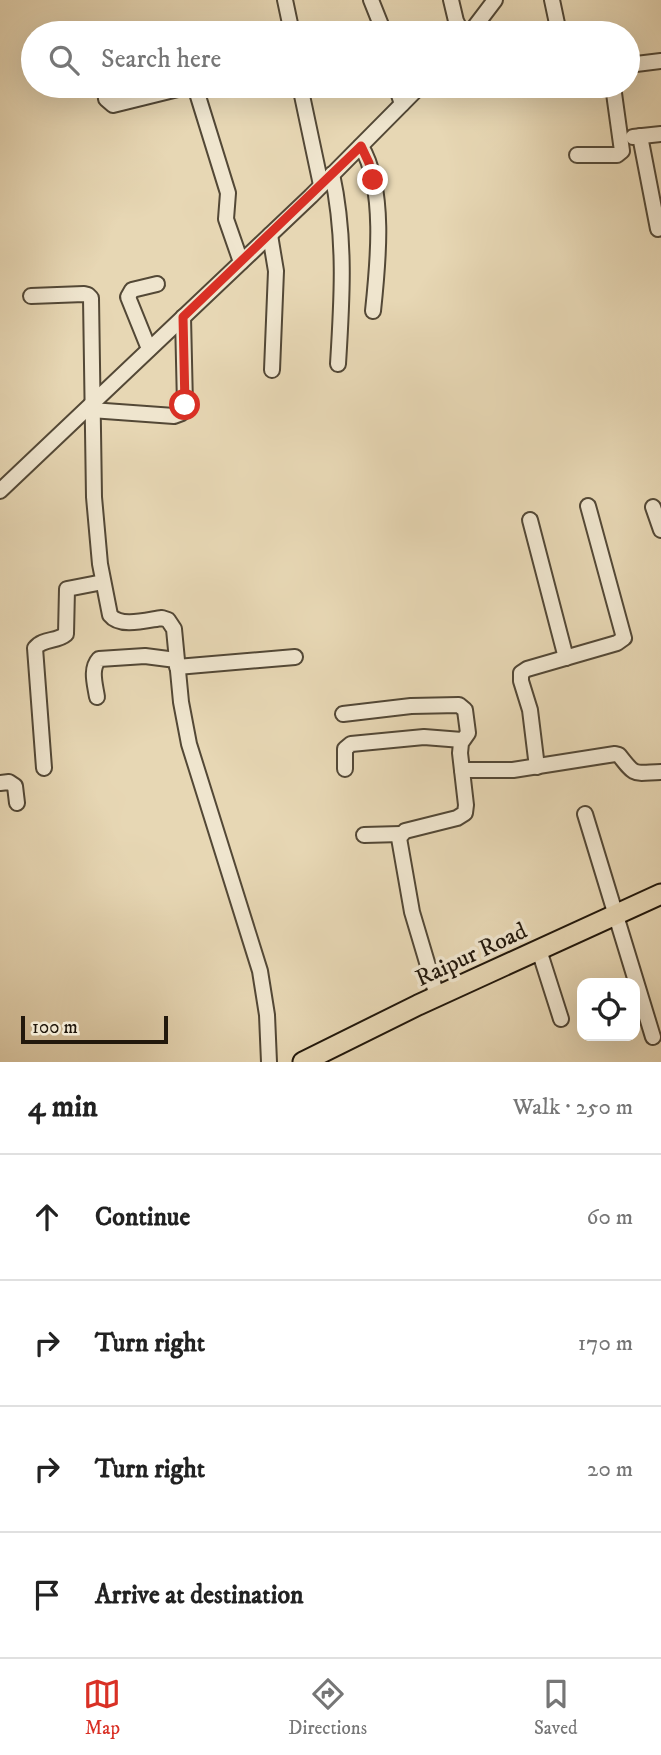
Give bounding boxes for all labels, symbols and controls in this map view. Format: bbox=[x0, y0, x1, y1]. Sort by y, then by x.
search box bbox=[21, 21, 640, 98]
icon: search bbox=[45, 41, 83, 79]
text: Search here bbox=[101, 43, 221, 76]
route end bbox=[357, 164, 388, 195]
route start bbox=[169, 389, 200, 420]
street label: Raipur Road bbox=[411, 916, 532, 994]
map controls bbox=[577, 978, 640, 1041]
button: locate bbox=[577, 978, 640, 1041]
scale bar bbox=[21, 1013, 168, 1045]
text: 100 m bbox=[32, 1016, 78, 1039]
text: 4 min bbox=[28, 1089, 98, 1126]
text: Walk · 250 m bbox=[513, 1093, 633, 1122]
icon: ahead bbox=[28, 1198, 66, 1236]
text: Continue bbox=[95, 1201, 190, 1234]
text: 60 m bbox=[586, 1203, 633, 1232]
icon: right bbox=[28, 1324, 66, 1362]
text: Turn right bbox=[95, 1327, 205, 1360]
text: 170 m bbox=[578, 1329, 633, 1358]
icon: right bbox=[28, 1450, 66, 1488]
text: Turn right bbox=[95, 1453, 205, 1486]
text: 20 m bbox=[587, 1455, 633, 1484]
icon: arrive bbox=[28, 1576, 66, 1614]
text: Arrive at destination bbox=[95, 1579, 304, 1612]
tab: Map bbox=[83, 1675, 121, 1740]
tab: Directions bbox=[288, 1675, 367, 1740]
tab: Saved bbox=[534, 1675, 578, 1740]

